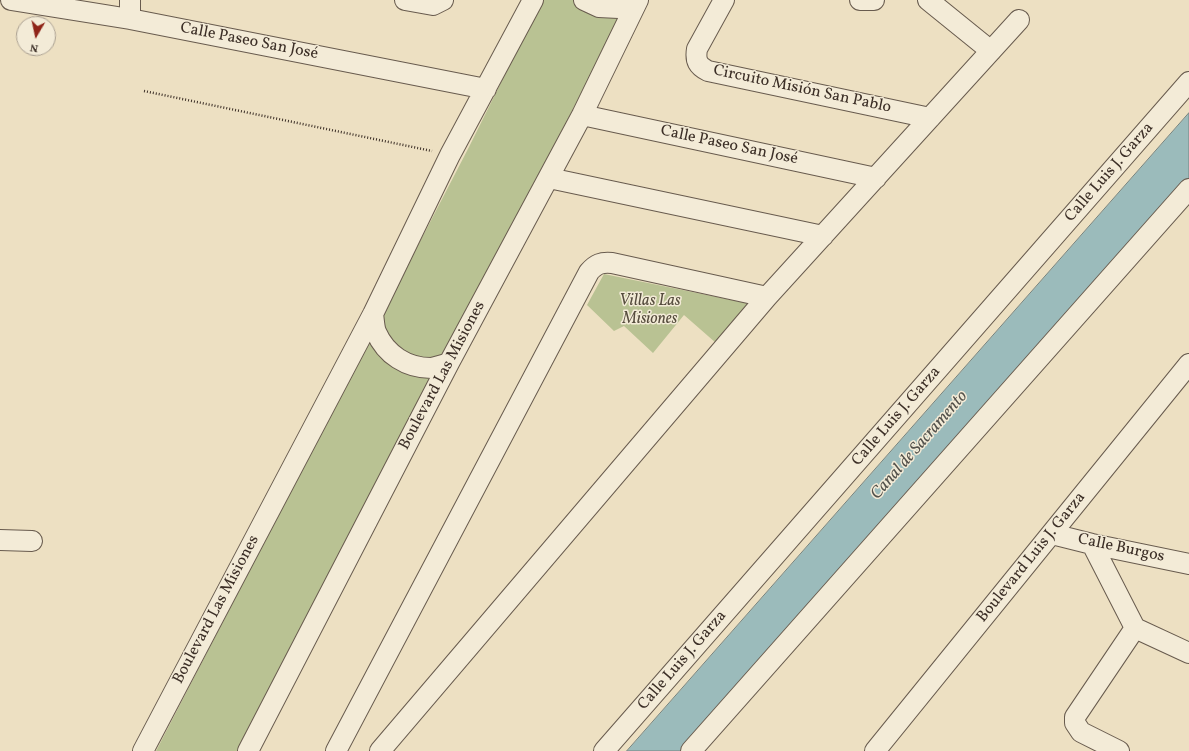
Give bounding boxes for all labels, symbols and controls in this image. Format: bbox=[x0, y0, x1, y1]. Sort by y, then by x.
north arrow bbox=[16, 16, 56, 56]
street label: Calle Paseo San José bbox=[178, 19, 320, 65]
text: N bbox=[29, 39, 39, 55]
street label: Circuito Misión San Pablo bbox=[711, 62, 893, 118]
street label: Calle Luis J. Garza bbox=[1062, 119, 1158, 227]
street label: Calle Paseo San José bbox=[659, 122, 799, 170]
park label: Villas Las Misiones bbox=[619, 292, 681, 330]
street label: Boulevard Las Misiones bbox=[396, 298, 490, 454]
street label: Calle Luis J. Garza bbox=[849, 363, 945, 471]
water label: Canal de Sacramento bbox=[867, 387, 973, 505]
street label: Boulevard Luis J. Garza bbox=[974, 489, 1090, 627]
street label: Calle Burgos bbox=[1076, 530, 1166, 568]
street label: Boulevard Las Misiones bbox=[170, 532, 264, 688]
street label: Calle Luis J. Garza bbox=[635, 607, 731, 715]

